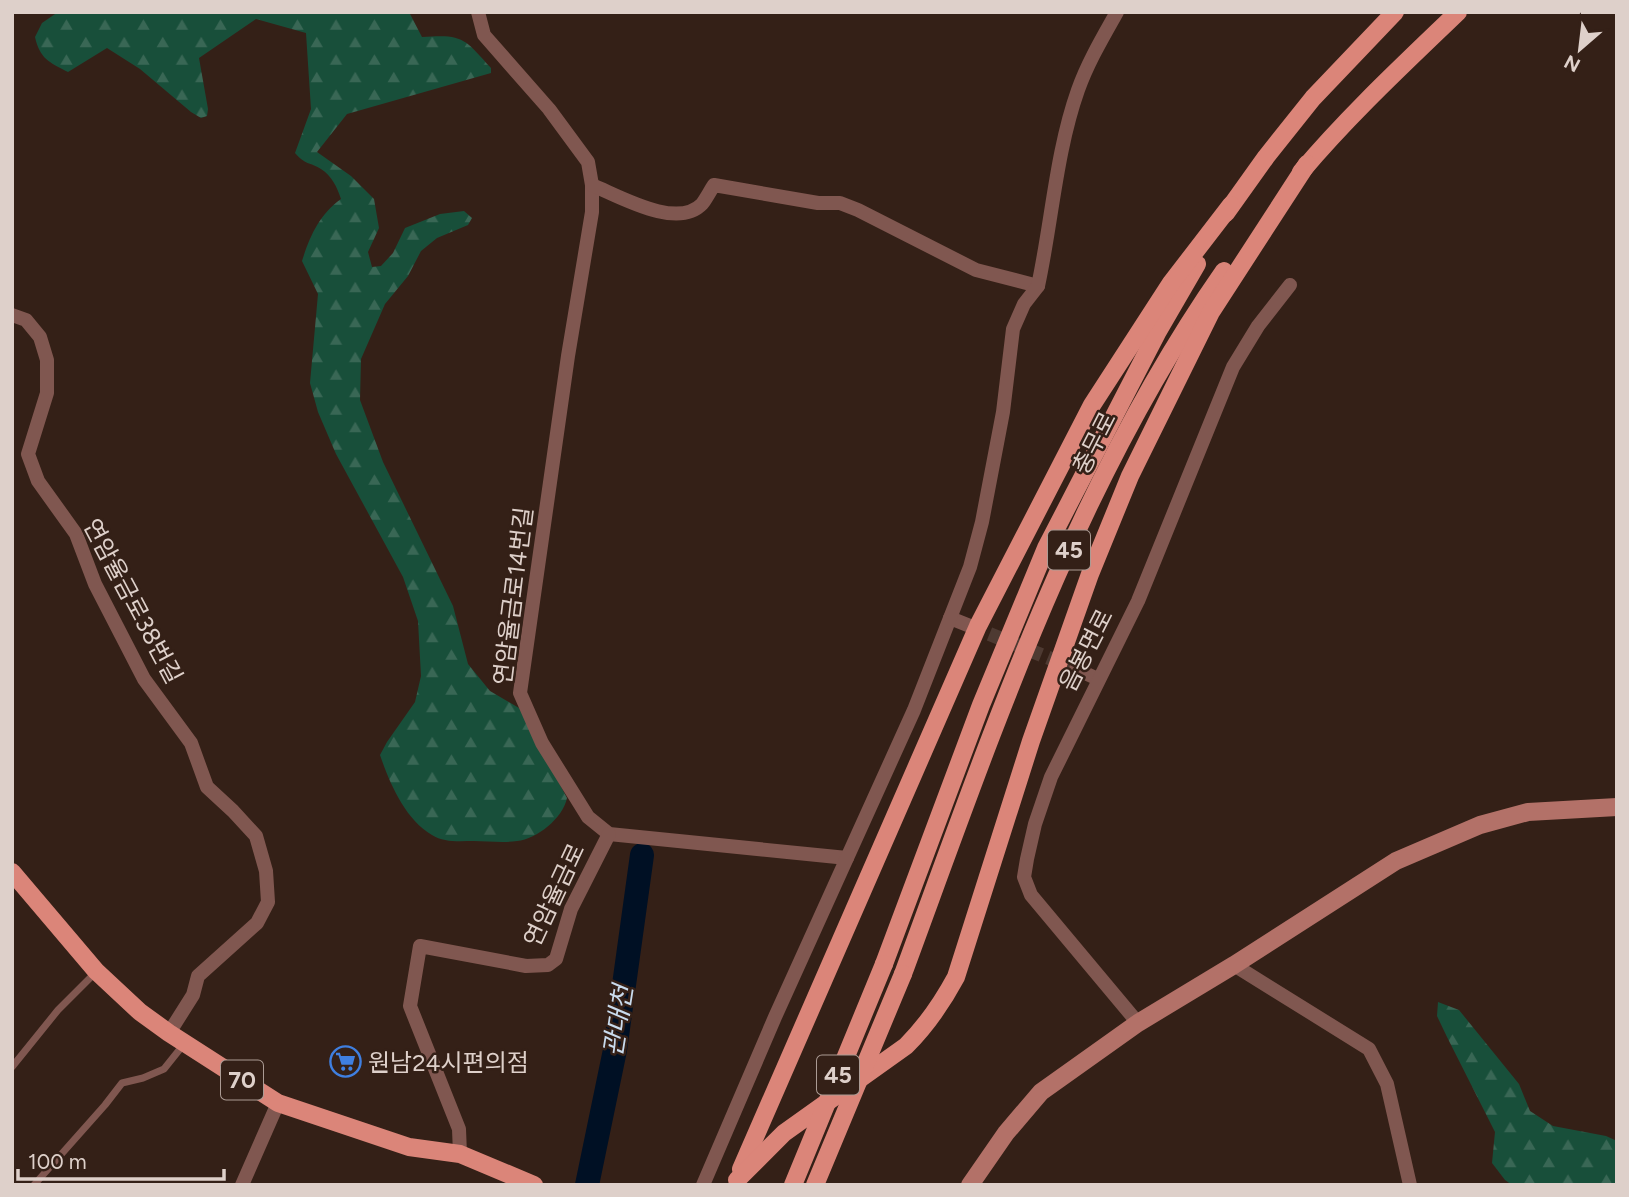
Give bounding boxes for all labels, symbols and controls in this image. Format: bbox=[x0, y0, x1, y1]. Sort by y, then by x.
north arrow bbox=[1545, 14, 1615, 84]
text: N bbox=[1560, 50, 1584, 77]
street label: 충무로 bbox=[1066, 407, 1122, 479]
street label: 연암율금로14번길 bbox=[488, 505, 538, 687]
street label: 연암율금로38번길 bbox=[77, 514, 189, 688]
road number: 45 bbox=[1048, 530, 1090, 570]
street label: 음봉면로 bbox=[1053, 604, 1119, 696]
street label: 연암율금로 bbox=[518, 839, 590, 951]
water label: 관대천 bbox=[597, 980, 640, 1059]
supermarket icon: 원남24시편의점 bbox=[328, 1045, 362, 1079]
place label: 원남24시편의점 bbox=[368, 1048, 529, 1077]
road number: 45 bbox=[817, 1056, 859, 1094]
road number: 70 bbox=[221, 1060, 263, 1100]
scale bar bbox=[18, 1138, 224, 1182]
text: 100 m bbox=[28, 1149, 87, 1174]

